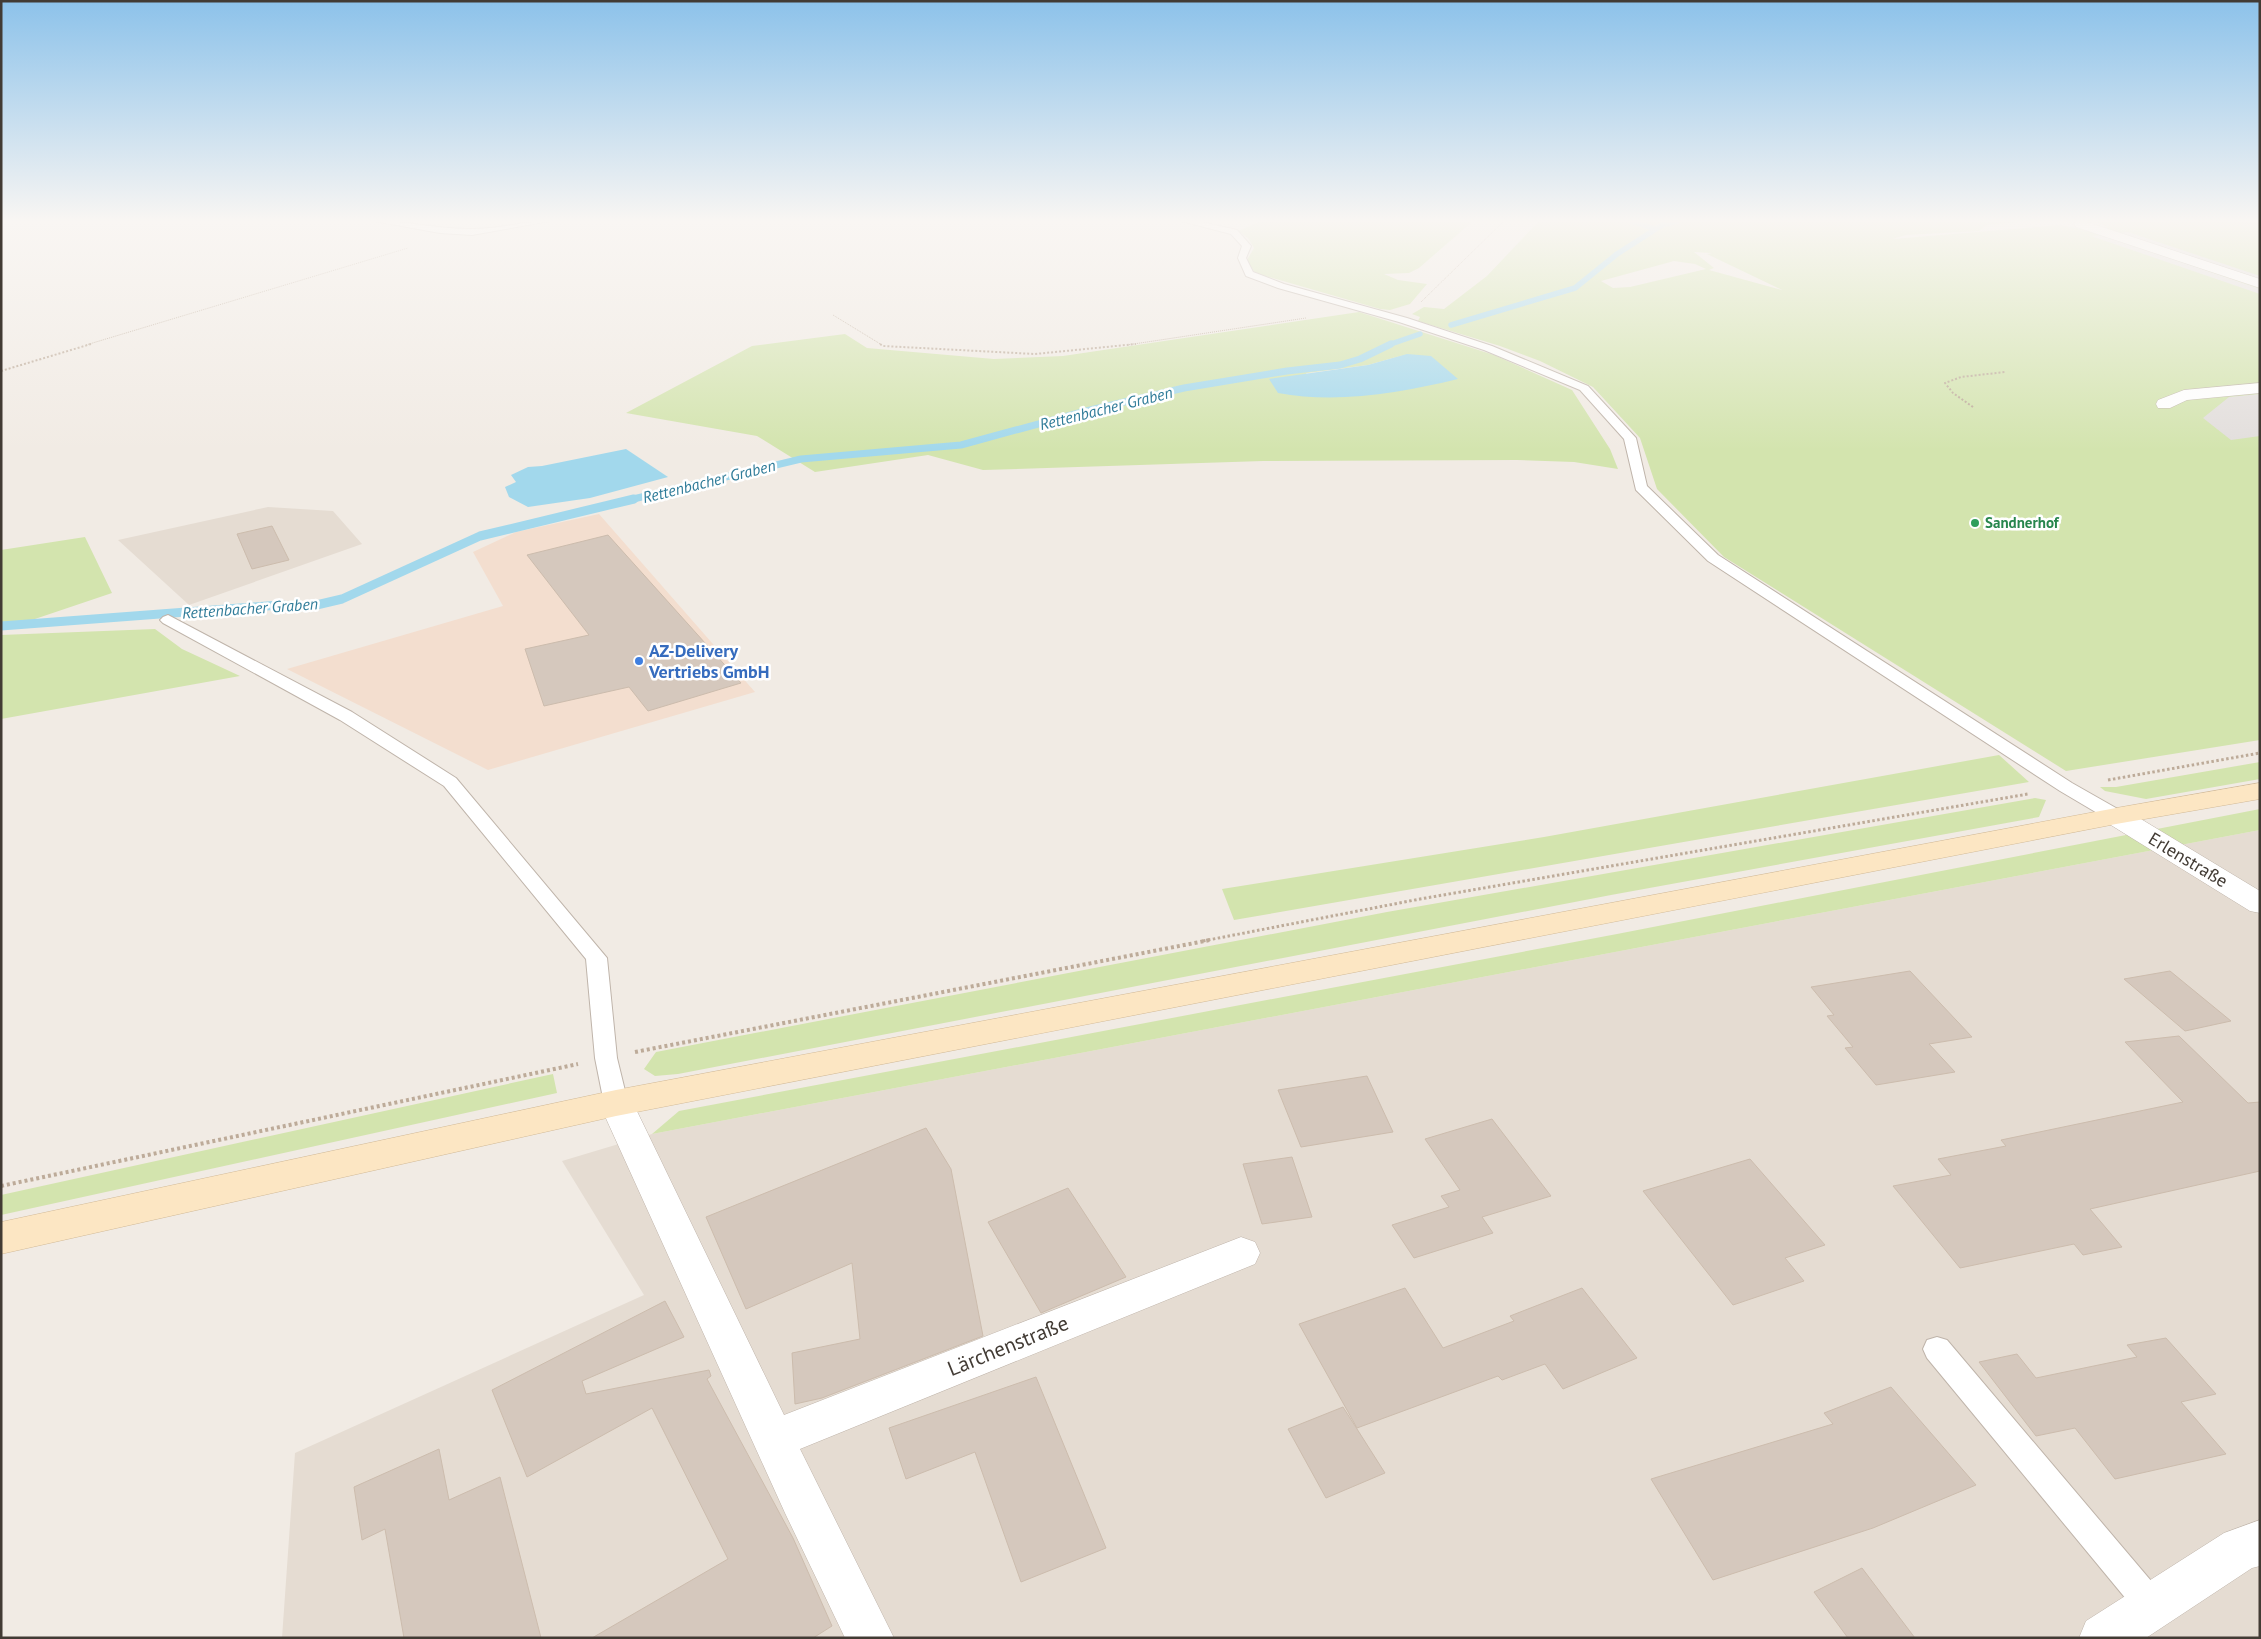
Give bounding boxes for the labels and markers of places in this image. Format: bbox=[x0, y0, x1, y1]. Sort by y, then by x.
place label: Sandnerhof bbox=[1985, 513, 2060, 532]
marker: Sandnerhof bbox=[1969, 517, 1981, 529]
place label: AZ-Delivery Vertriebs GmbH bbox=[648, 639, 769, 683]
marker: AZ-Delivery Vertriebs GmbH bbox=[633, 655, 645, 667]

